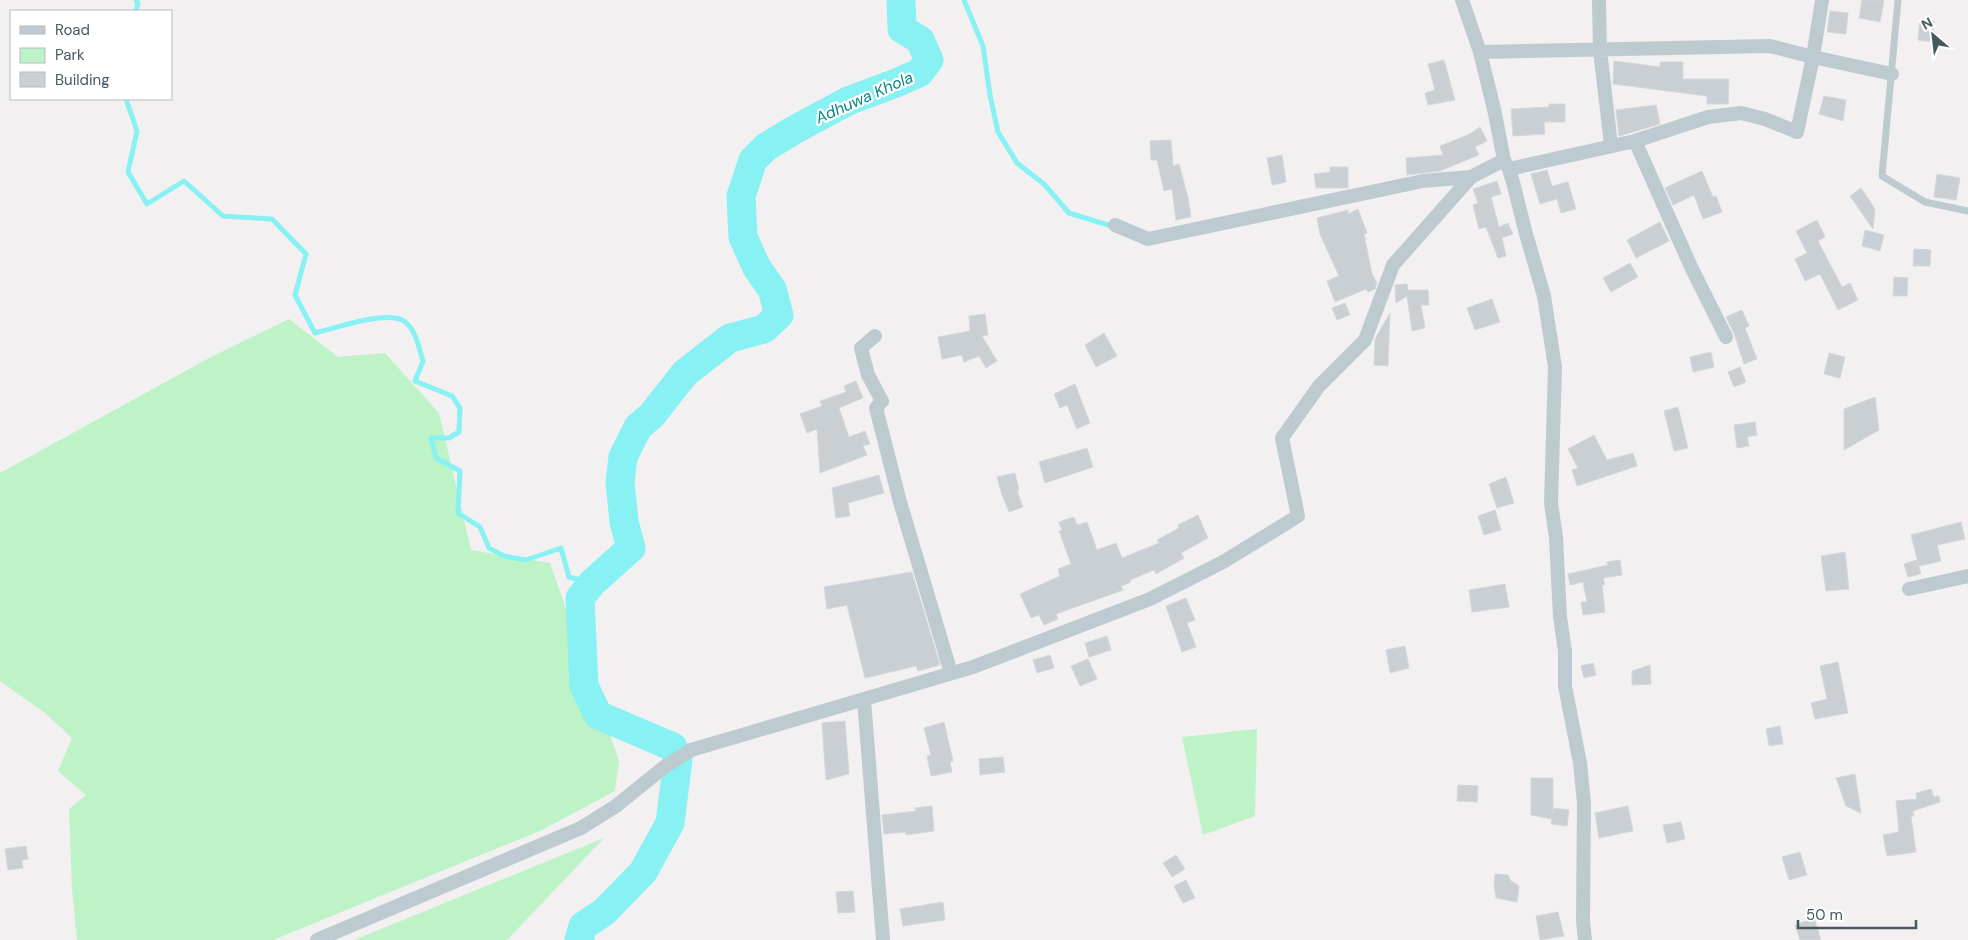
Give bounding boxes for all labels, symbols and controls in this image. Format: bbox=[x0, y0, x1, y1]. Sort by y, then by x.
legend bbox=[10, 10, 172, 100]
north arrow bbox=[1908, 10, 1958, 60]
text: N bbox=[1918, 13, 1936, 34]
text: Road bbox=[55, 20, 90, 40]
text: Park bbox=[55, 45, 85, 65]
water label: Adhuwa Khola bbox=[811, 66, 916, 129]
text: Building bbox=[55, 70, 110, 90]
scale bar bbox=[1798, 898, 1916, 930]
text: 50 m bbox=[1806, 905, 1843, 925]

